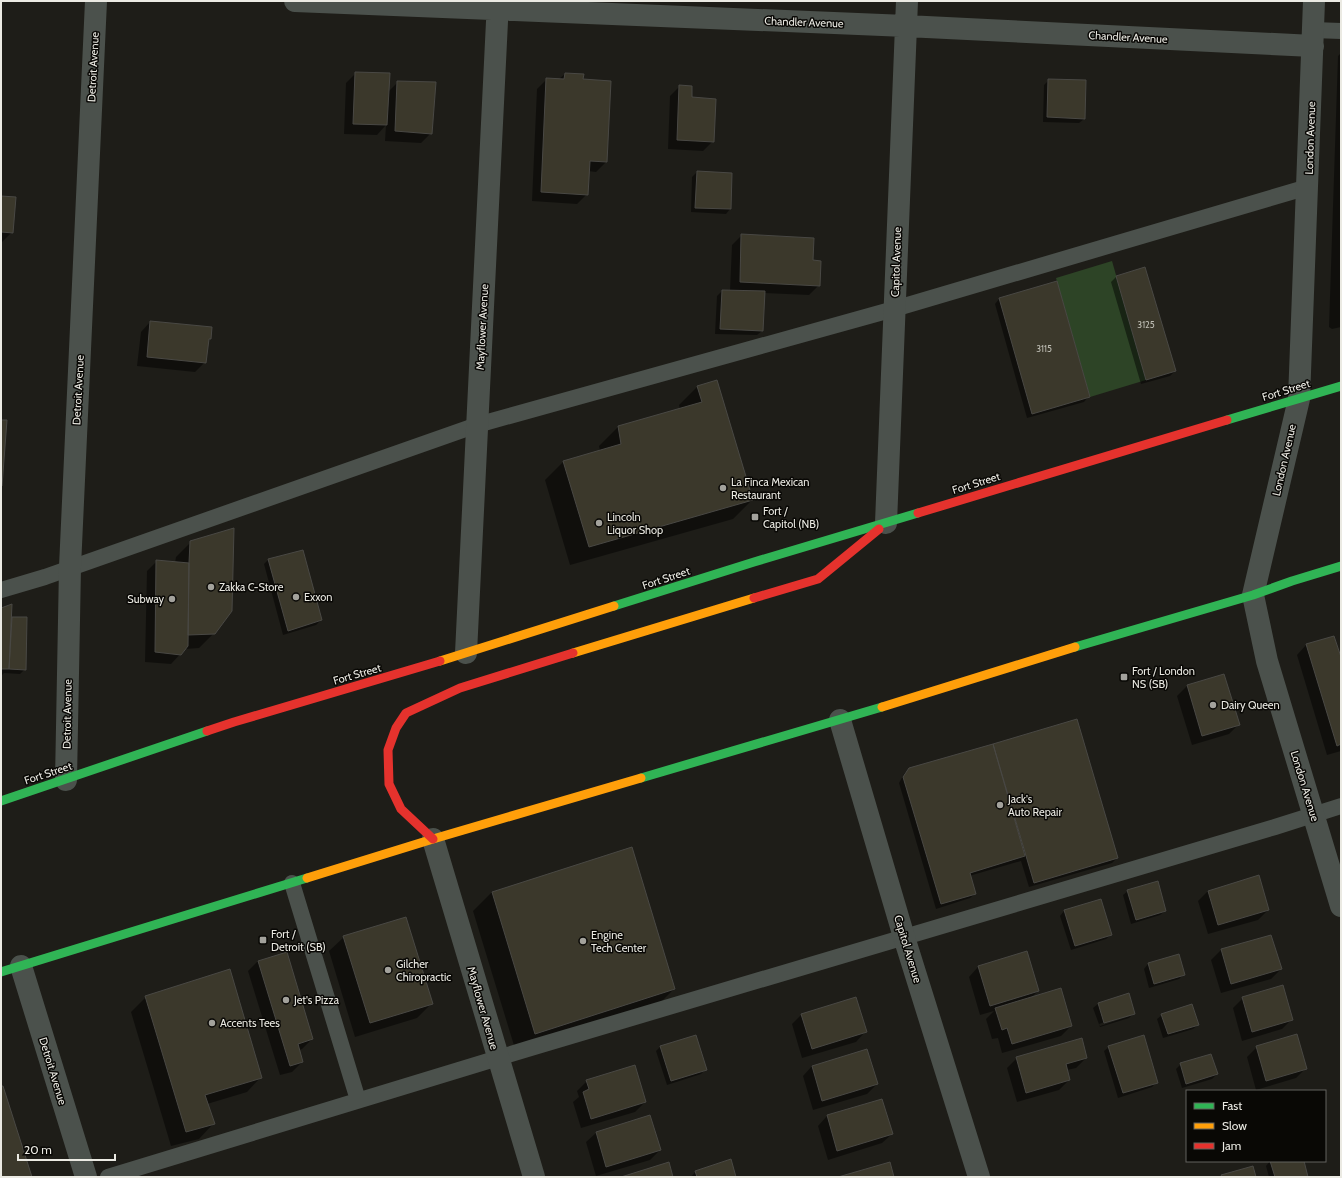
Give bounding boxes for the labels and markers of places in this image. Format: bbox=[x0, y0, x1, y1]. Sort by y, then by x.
place label: La Finca Mexican Restaurant bbox=[731, 475, 810, 502]
marker: La Finca Mexican Restaurant bbox=[718, 483, 728, 493]
place label: Fort / Capitol (NB) bbox=[763, 504, 819, 531]
place label: Lincoln Liquor Shop bbox=[607, 510, 663, 537]
marker: Fort / Capitol (NB) bbox=[750, 512, 760, 522]
marker: Lincoln Liquor Shop bbox=[594, 518, 604, 528]
place label: Zakka C-Store bbox=[219, 580, 284, 594]
marker: Zakka C-Store bbox=[206, 582, 216, 592]
place label: Exxon bbox=[304, 590, 333, 604]
place label: Subway bbox=[127, 592, 164, 606]
marker: Exxon bbox=[291, 592, 301, 602]
marker: Subway bbox=[167, 594, 177, 604]
place label: Fort / London NS (SB) bbox=[1132, 664, 1195, 691]
marker: Fort / London NS (SB) bbox=[1119, 672, 1129, 682]
place label: Dairy Queen bbox=[1221, 698, 1280, 712]
marker: Dairy Queen bbox=[1208, 700, 1218, 710]
place label: Jack's Auto Repair bbox=[1007, 792, 1062, 819]
marker: Jack's Auto Repair bbox=[995, 800, 1005, 810]
place label: Fort / Detroit (SB) bbox=[271, 927, 326, 954]
place label: Engine Tech Center bbox=[591, 928, 647, 955]
marker: Fort / Detroit (SB) bbox=[258, 935, 268, 945]
marker: Engine Tech Center bbox=[578, 936, 588, 946]
place label: Gilcher Chiropractic bbox=[396, 957, 451, 984]
marker: Gilcher Chiropractic bbox=[383, 965, 393, 975]
place label: Jet's Pizza bbox=[293, 993, 340, 1007]
marker: Jet's Pizza bbox=[281, 995, 291, 1005]
place label: Accents Tees bbox=[220, 1016, 280, 1030]
marker: Accents Tees bbox=[207, 1018, 217, 1028]

